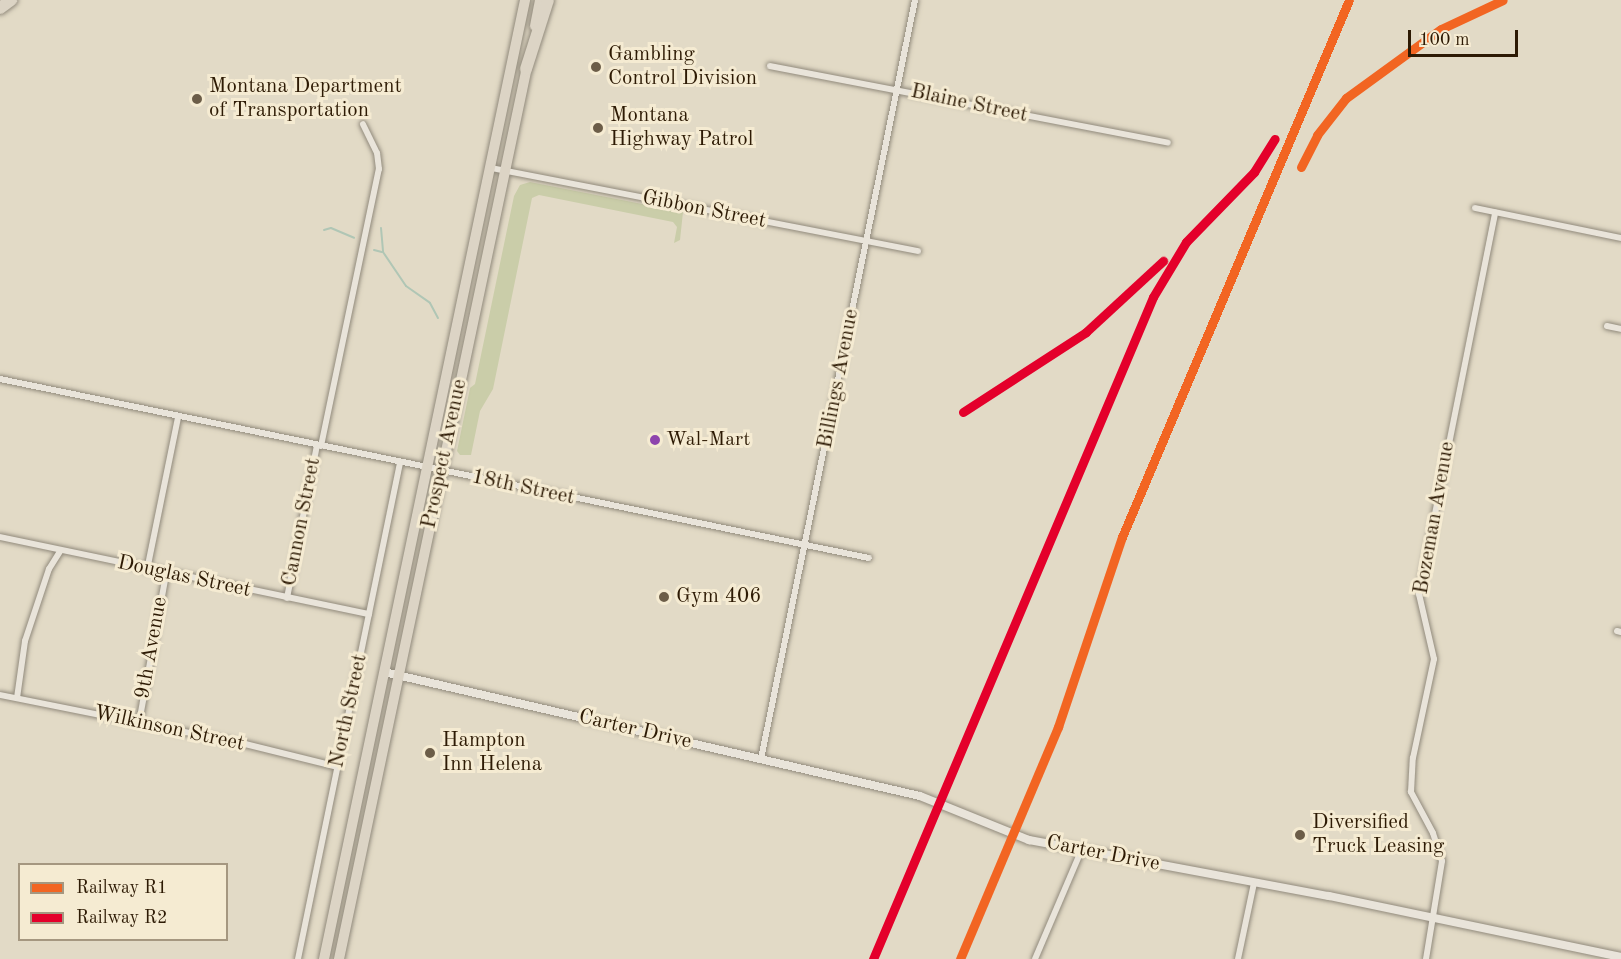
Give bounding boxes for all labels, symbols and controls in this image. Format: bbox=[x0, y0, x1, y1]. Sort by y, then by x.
scale bar bbox=[1411, 18, 1520, 56]
text: 100 m bbox=[1419, 31, 1470, 49]
place label: Gambling Control Division bbox=[608, 42, 757, 92]
marker: Gambling Control Division bbox=[589, 60, 603, 74]
place label: Montana Department of Transportation bbox=[209, 74, 402, 124]
street label: Blaine Street bbox=[908, 79, 1030, 129]
marker: Montana Department of Transportation bbox=[190, 92, 204, 106]
place label: Montana Highway Patrol bbox=[610, 103, 753, 153]
marker: Montana Highway Patrol bbox=[591, 121, 605, 135]
street label: Gibbon Street bbox=[640, 186, 768, 234]
street label: Billings Avenue bbox=[813, 307, 865, 451]
street label: Prospect Avenue bbox=[417, 377, 473, 531]
place label: Wal-Mart bbox=[666, 428, 750, 452]
marker: Wal-Mart bbox=[649, 434, 661, 446]
street label: Bozeman Avenue bbox=[1409, 440, 1461, 596]
street label: Cannon Street bbox=[277, 456, 327, 588]
street label: 18th Street bbox=[469, 465, 577, 511]
street label: Douglas Street bbox=[115, 551, 253, 603]
place label: Gym 406 bbox=[676, 584, 761, 610]
marker: Gym 406 bbox=[657, 590, 671, 604]
street label: 9th Avenue bbox=[131, 595, 173, 701]
street label: North Street bbox=[325, 652, 373, 770]
street label: Wilkinson Street bbox=[91, 701, 247, 757]
street label: Carter Drive bbox=[576, 705, 694, 755]
place label: Hampton Inn Helena bbox=[442, 728, 542, 778]
marker: Hampton Inn Helena bbox=[423, 746, 437, 760]
place label: Diversified Truck Leasing bbox=[1312, 810, 1444, 860]
marker: Diversified Truck Leasing bbox=[1293, 828, 1307, 842]
street label: Carter Drive bbox=[1044, 831, 1162, 877]
legend bbox=[18, 863, 228, 941]
text: Railway R1 bbox=[76, 879, 167, 897]
text: Railway R2 bbox=[76, 909, 167, 927]

